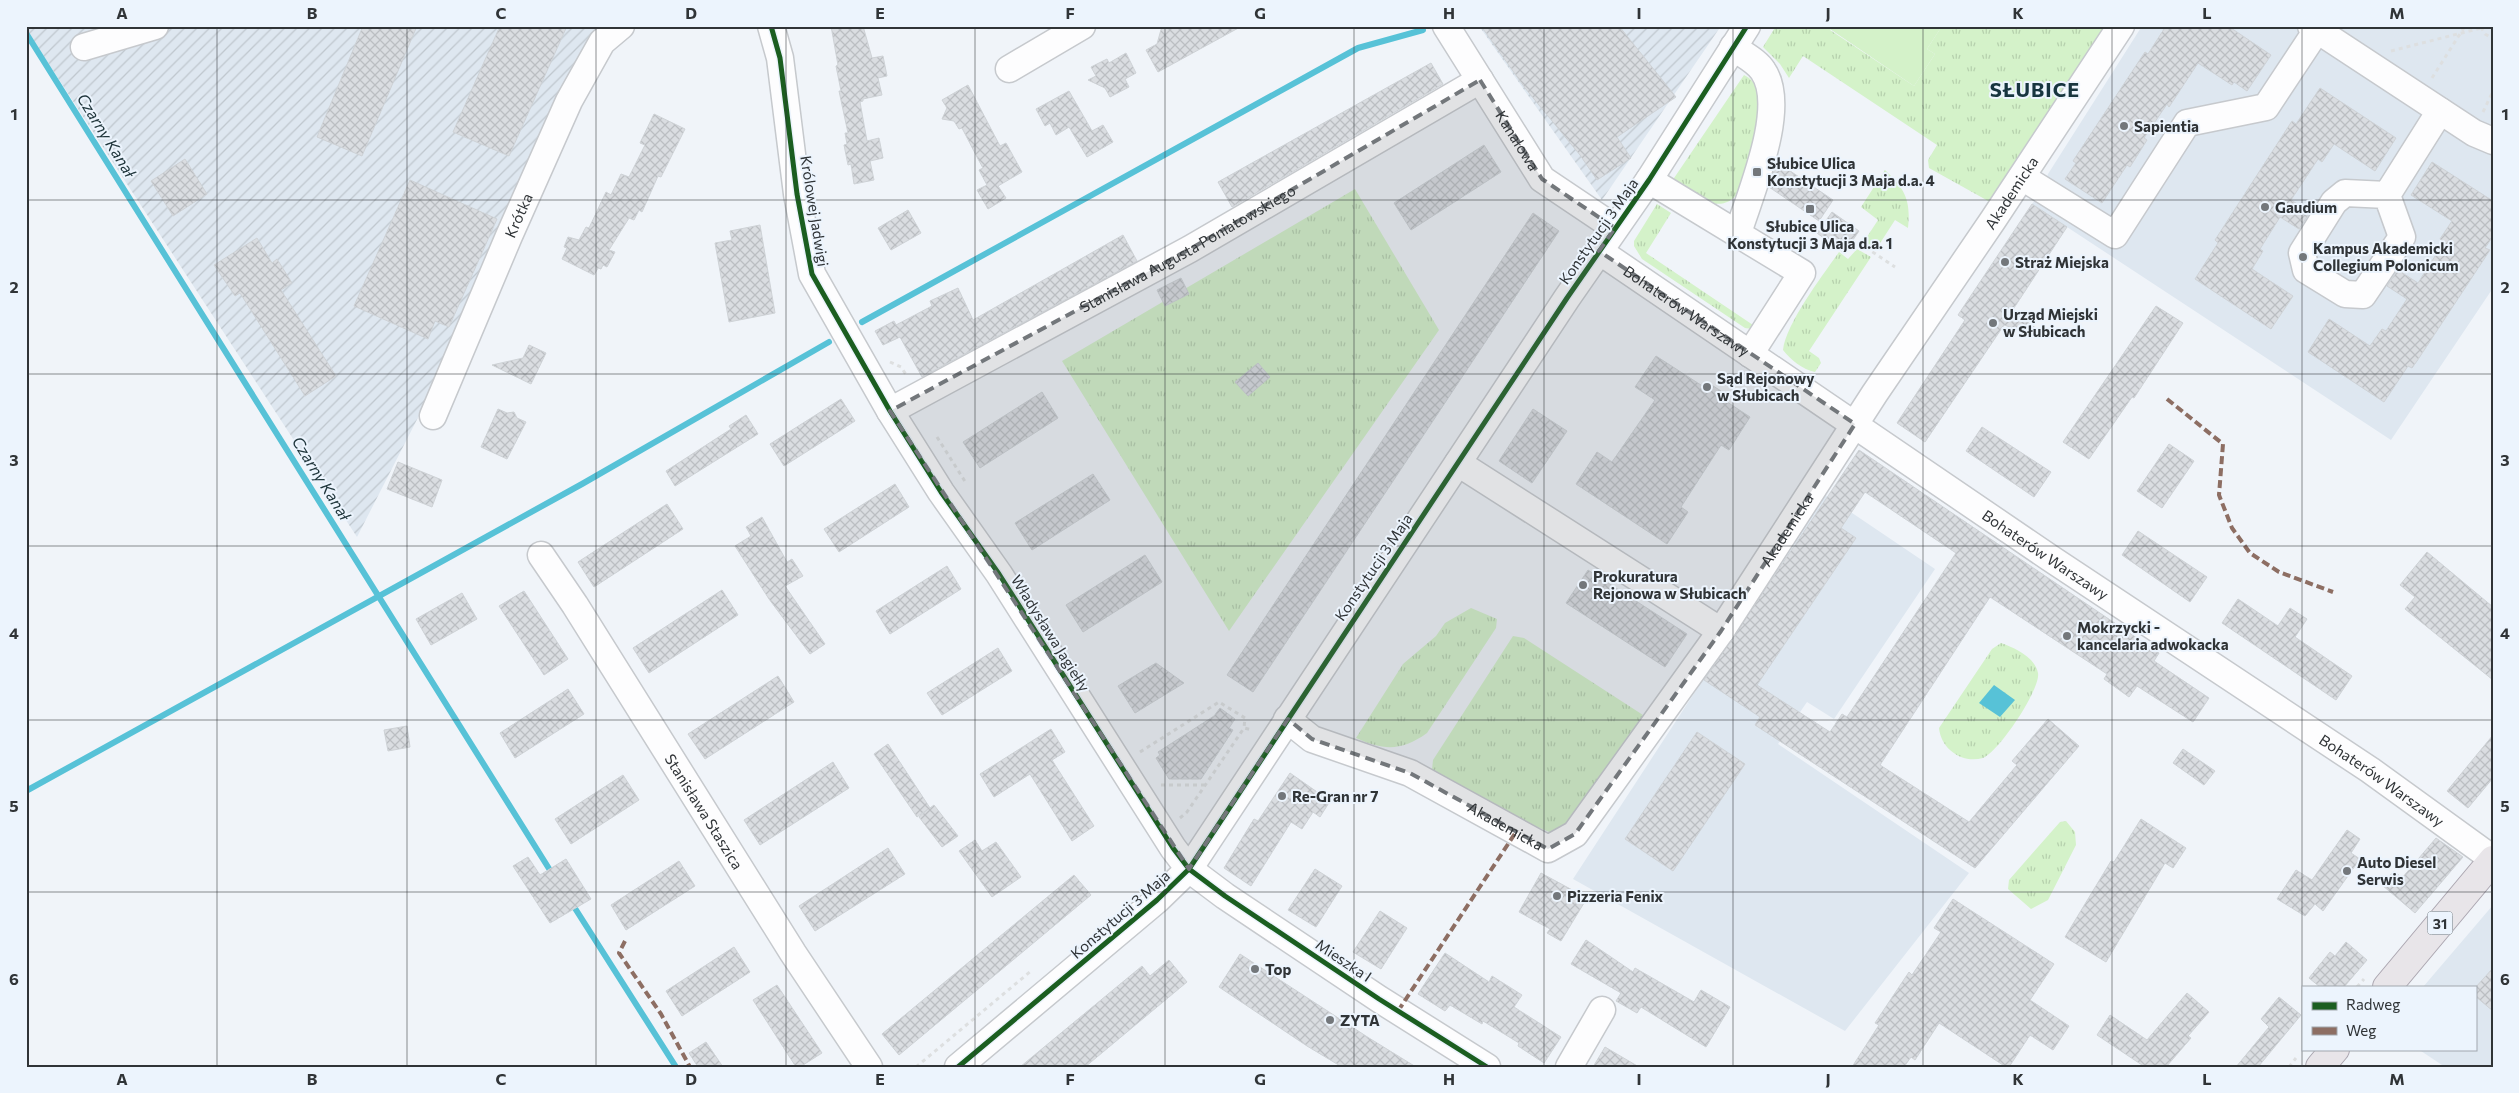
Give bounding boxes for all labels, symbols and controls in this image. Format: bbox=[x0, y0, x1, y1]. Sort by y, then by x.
text: A bbox=[116, 3, 128, 22]
text: B bbox=[307, 3, 318, 22]
text: C bbox=[496, 3, 507, 22]
text: D bbox=[685, 3, 697, 22]
text: E bbox=[875, 3, 885, 22]
text: F bbox=[1065, 3, 1075, 22]
text: G bbox=[1254, 3, 1266, 22]
text: H bbox=[1443, 3, 1455, 22]
text: I bbox=[1636, 3, 1642, 22]
text: J bbox=[1825, 3, 1831, 22]
text: K bbox=[2012, 3, 2024, 22]
text: L bbox=[2202, 3, 2212, 22]
text: M bbox=[2389, 3, 2405, 22]
district label: SŁUBICE bbox=[1990, 77, 2080, 101]
water label: Czarny Kanał bbox=[74, 90, 141, 181]
text: 1 bbox=[10, 104, 18, 123]
text: 1 bbox=[2501, 104, 2509, 123]
street label: Kanałowa bbox=[1492, 107, 1543, 174]
place label: Sapientia bbox=[2134, 117, 2199, 135]
marker: Sapientia bbox=[2118, 120, 2130, 132]
street label: Akademicka bbox=[1981, 153, 2042, 232]
street label: Królowej Jadwigi bbox=[797, 154, 833, 268]
place label: Słubice Ulica Konstytucji 3 Maja d.a. 4 bbox=[1767, 154, 1935, 189]
marker: Słubice Ulica Konstytucji 3 Maja d.a. 4 bbox=[1751, 166, 1763, 178]
street label: Konstytucji 3 Maja bbox=[1555, 174, 1641, 288]
street label: Stanisława Augusta Poniatowskiego bbox=[1076, 181, 1298, 316]
street label: Krótka bbox=[500, 190, 536, 240]
place label: Gaudium bbox=[2275, 198, 2337, 216]
marker: Gaudium bbox=[2259, 201, 2271, 213]
marker: Słubice Ulica Konstytucji 3 Maja d.a. 1 bbox=[1804, 203, 1816, 215]
place label: Słubice Ulica Konstytucji 3 Maja d.a. 1 bbox=[1727, 217, 1893, 252]
place label: Kampus Akademicki Collegium Polonicum bbox=[2313, 239, 2459, 274]
marker: Kampus Akademicki Collegium Polonicum bbox=[2297, 251, 2309, 263]
place label: Straż Miejska bbox=[2015, 253, 2109, 271]
marker: Straż Miejska bbox=[1999, 256, 2011, 268]
street label: Bohaterów Warszawy bbox=[1620, 261, 1753, 360]
text: 2 bbox=[9, 277, 19, 296]
text: 2 bbox=[2500, 277, 2510, 296]
place label: Urząd Miejski w Słubicach bbox=[2003, 305, 2098, 340]
marker: Urząd Miejski w Słubicach bbox=[1987, 317, 1999, 329]
place label: Sąd Rejonowy w Słubicach bbox=[1717, 369, 1815, 404]
marker: Sąd Rejonowy w Słubicach bbox=[1701, 381, 1713, 393]
water label: Czarny Kanał bbox=[289, 433, 356, 524]
text: 3 bbox=[9, 450, 19, 469]
text: 3 bbox=[2500, 450, 2510, 469]
street label: Akademicka bbox=[1756, 490, 1817, 569]
street label: Bohaterów Warszawy bbox=[1979, 506, 2112, 604]
street label: Konstytucji 3 Maja bbox=[1330, 510, 1416, 624]
place label: Prokuratura Rejonowa w Słubicach bbox=[1593, 567, 1747, 602]
street label: Władysława Jagiełły bbox=[1008, 571, 1094, 695]
marker: Prokuratura Rejonowa w Słubicach bbox=[1577, 579, 1589, 591]
place label: Mokrzycki - kancelaria adwokacka bbox=[2077, 618, 2229, 653]
text: 4 bbox=[9, 623, 19, 642]
text: 4 bbox=[2500, 623, 2510, 642]
marker: Mokrzycki - kancelaria adwokacka bbox=[2061, 630, 2073, 642]
street label: Bohaterów Warszawy bbox=[2316, 730, 2448, 830]
street label: Stanisława Staszica bbox=[661, 750, 747, 872]
place label: Re-Gran nr 7 bbox=[1292, 787, 1379, 805]
marker: Re-Gran nr 7 bbox=[1276, 790, 1288, 802]
text: 5 bbox=[9, 796, 19, 815]
text: 5 bbox=[2500, 796, 2510, 815]
street label: Akademicka bbox=[1465, 798, 1547, 854]
place label: Auto Diesel Serwis bbox=[2357, 853, 2436, 888]
marker: Auto Diesel Serwis bbox=[2341, 865, 2353, 877]
street label: Konstytucji 3 Maja bbox=[1067, 866, 1173, 962]
place label: Pizzeria Fenix bbox=[1567, 887, 1664, 905]
marker: Pizzeria Fenix bbox=[1551, 890, 1563, 902]
road number: 31 bbox=[2428, 911, 2452, 934]
street label: Mieszka I bbox=[1313, 935, 1375, 985]
place label: Top bbox=[1265, 960, 1292, 978]
marker: Top bbox=[1249, 963, 1261, 975]
text: 6 bbox=[9, 969, 19, 988]
text: 6 bbox=[2500, 969, 2510, 988]
legend bbox=[2302, 986, 2476, 1050]
text: Radweg bbox=[2346, 995, 2400, 1013]
place label: ZYTA bbox=[1340, 1011, 1380, 1029]
marker: ZYTA bbox=[1324, 1014, 1336, 1026]
text: Weg bbox=[2346, 1021, 2376, 1039]
text: A bbox=[116, 1069, 128, 1088]
text: B bbox=[307, 1069, 318, 1088]
text: C bbox=[496, 1069, 507, 1088]
text: D bbox=[685, 1069, 697, 1088]
text: E bbox=[875, 1069, 885, 1088]
text: F bbox=[1065, 1069, 1075, 1088]
text: G bbox=[1254, 1069, 1266, 1088]
text: H bbox=[1443, 1069, 1455, 1088]
text: I bbox=[1636, 1069, 1642, 1088]
text: J bbox=[1825, 1069, 1831, 1088]
text: K bbox=[2012, 1069, 2024, 1088]
text: L bbox=[2202, 1069, 2212, 1088]
text: M bbox=[2389, 1069, 2405, 1088]

